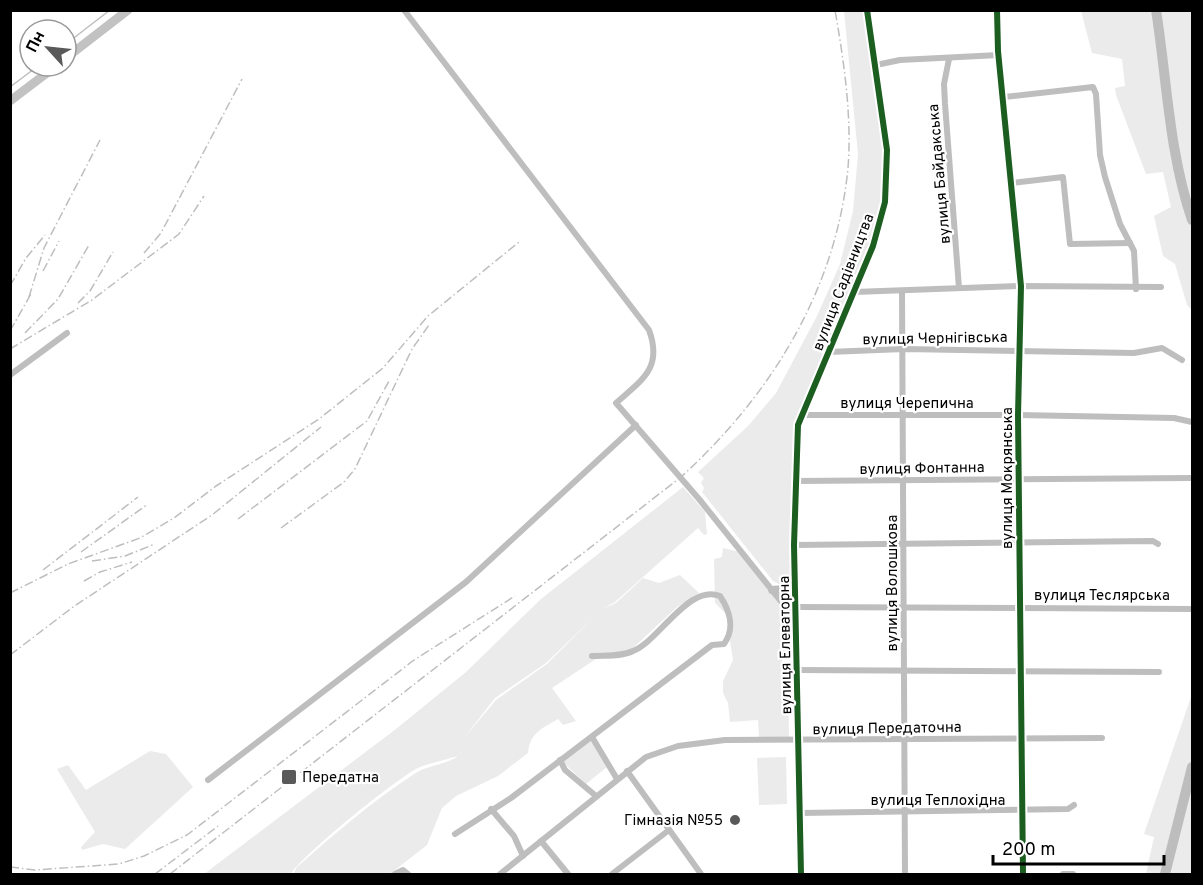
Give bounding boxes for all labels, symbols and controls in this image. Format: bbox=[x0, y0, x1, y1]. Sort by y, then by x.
north arrow bbox=[18, 18, 78, 78]
text: Пн bbox=[23, 28, 50, 56]
street label: вулиця Байдакська bbox=[925, 103, 956, 245]
street label: вулиця Садівництва bbox=[809, 211, 879, 354]
street label: вулиця Чернігівська bbox=[862, 329, 1008, 350]
street label: вулиця Черепична bbox=[840, 395, 974, 414]
street label: вулиця Мокрянська bbox=[999, 407, 1018, 549]
street label: вулиця Фонтанна bbox=[859, 459, 985, 480]
street label: вулиця Волошкова bbox=[884, 515, 903, 651]
street label: вулиця Елеваторна bbox=[776, 575, 797, 714]
street label: вулиця Теслярська bbox=[1034, 587, 1170, 606]
street label: вулиця Передаточна bbox=[812, 719, 962, 740]
marker: Передатна bbox=[280, 768, 298, 786]
place label: Передатна bbox=[302, 769, 379, 788]
street label: вулиця Теплохідна bbox=[871, 792, 1005, 811]
place label: Гімназія №55 bbox=[624, 812, 723, 831]
marker: Гімназія №55 bbox=[728, 813, 742, 827]
scale bar bbox=[993, 828, 1164, 866]
text: 200 m bbox=[1002, 839, 1055, 862]

